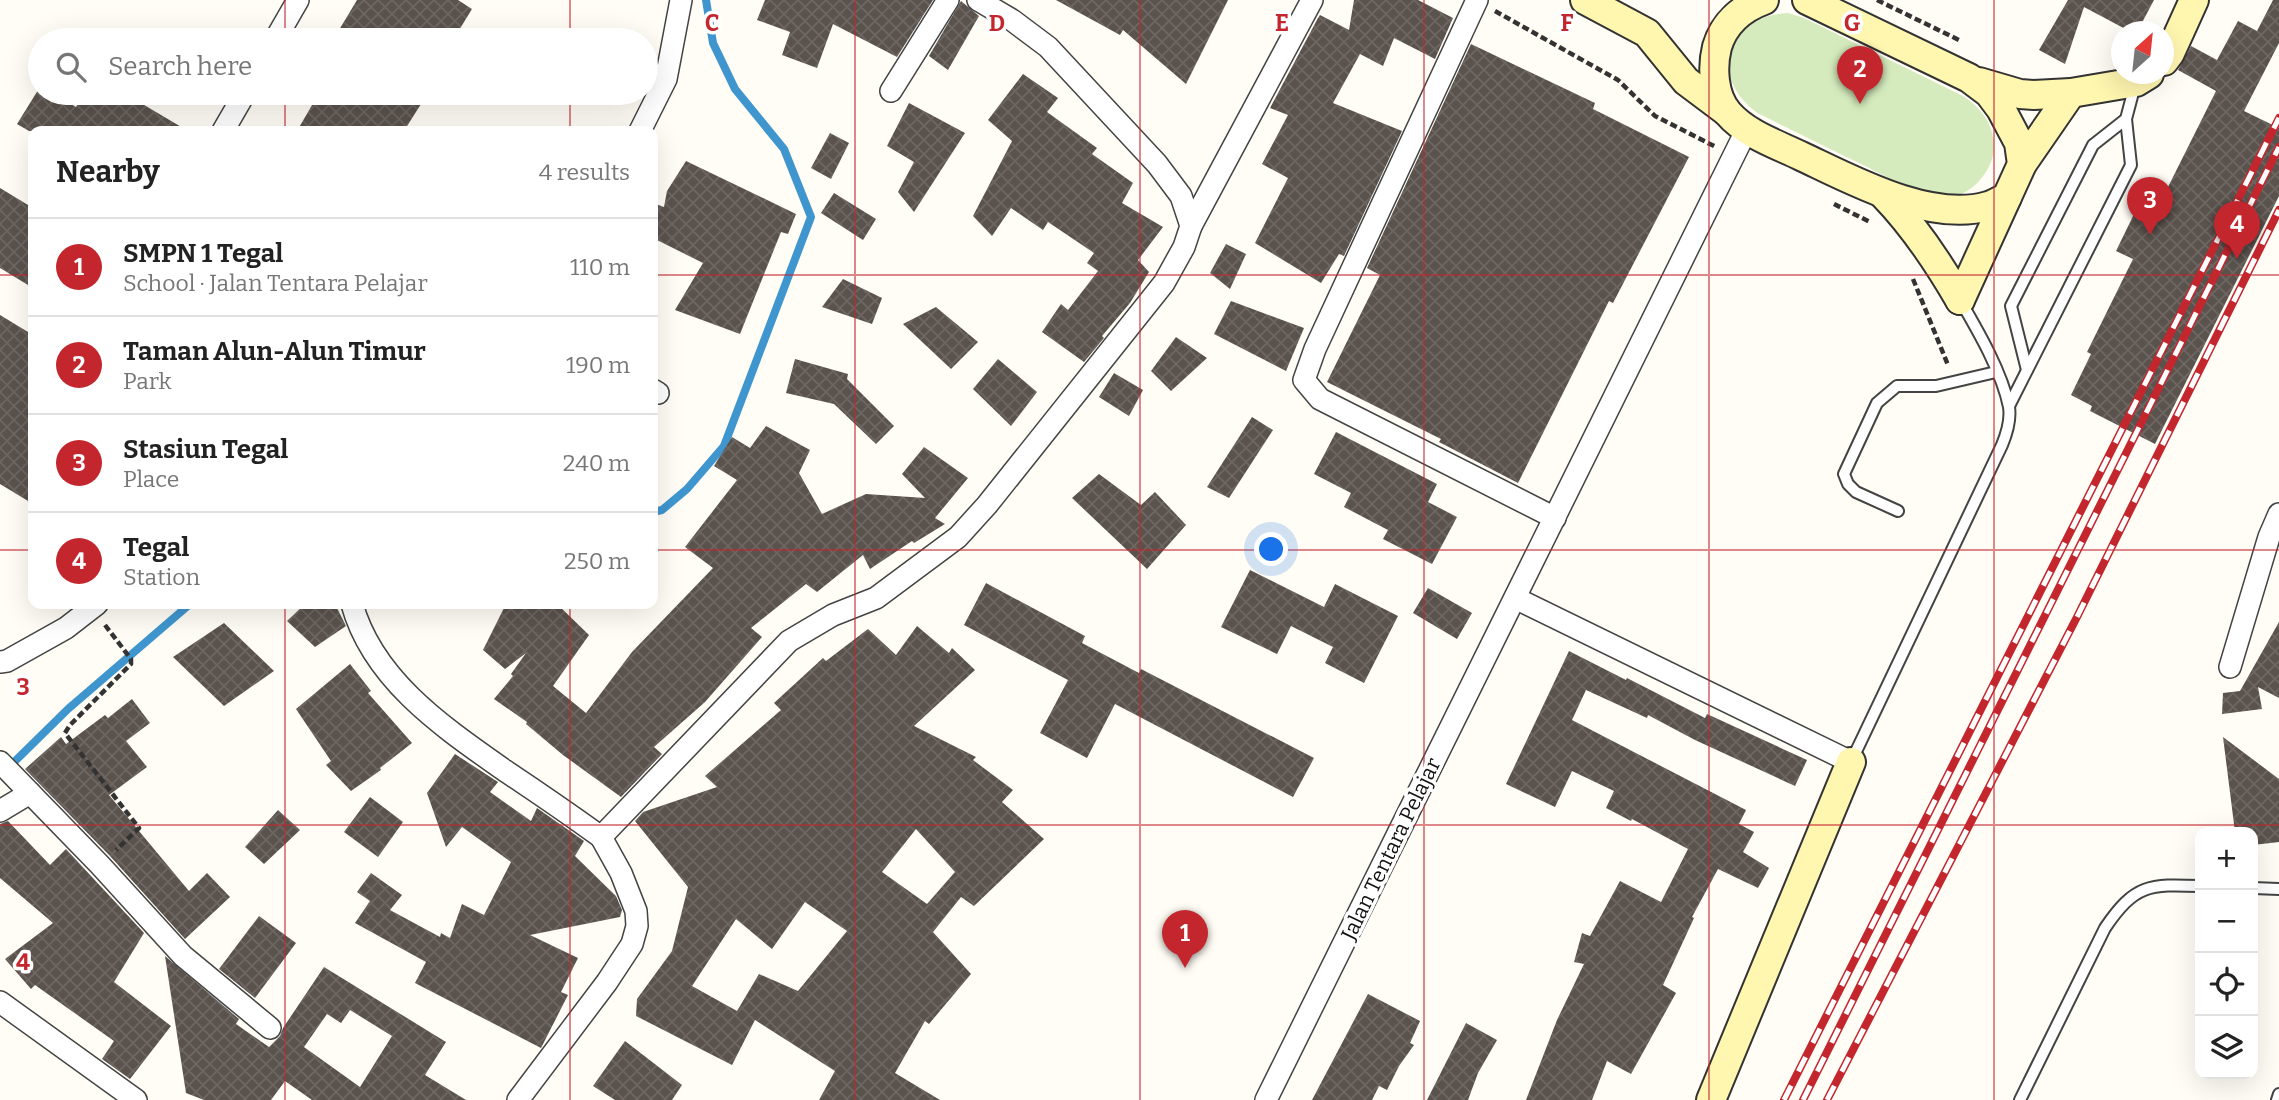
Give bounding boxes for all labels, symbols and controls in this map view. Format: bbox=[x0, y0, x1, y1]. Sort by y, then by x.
text: C bbox=[705, 9, 719, 37]
text: D bbox=[989, 9, 1005, 37]
text: E bbox=[1275, 9, 1289, 37]
text: F bbox=[1561, 9, 1574, 37]
text: G bbox=[1844, 9, 1861, 37]
north arrow bbox=[2111, 21, 2174, 84]
search box bbox=[28, 28, 658, 105]
pin: 2 bbox=[1837, 46, 1883, 104]
icon: search bbox=[52, 48, 90, 86]
text: Search here bbox=[108, 51, 252, 82]
text: Nearby bbox=[56, 154, 160, 190]
text: 4 results bbox=[539, 158, 630, 186]
pin: 3 bbox=[2127, 177, 2173, 235]
pin: 4 bbox=[2214, 201, 2260, 259]
text: SMPN 1 Tegal bbox=[123, 238, 283, 269]
text: 1 bbox=[74, 253, 84, 281]
text: 110 m bbox=[570, 253, 630, 281]
text: School · Jalan Tentara Pelajar bbox=[123, 269, 428, 297]
text: Taman Alun-Alun Timur bbox=[123, 336, 426, 367]
text: 2 bbox=[73, 351, 85, 379]
text: 190 m bbox=[566, 351, 630, 379]
text: Park bbox=[123, 367, 172, 395]
text: Stasiun Tegal bbox=[123, 434, 288, 465]
text: 3 bbox=[72, 449, 86, 477]
text: 240 m bbox=[563, 449, 630, 477]
text: Place bbox=[123, 465, 179, 493]
text: Tegal bbox=[123, 532, 189, 563]
your location bbox=[1254, 532, 1288, 566]
text: 4 bbox=[72, 547, 86, 575]
text: 250 m bbox=[564, 547, 630, 575]
text: Station bbox=[123, 563, 200, 591]
text: 3 bbox=[16, 673, 30, 701]
street label: Jalan Tentara Pelajar bbox=[1335, 754, 1446, 945]
map controls bbox=[2195, 827, 2258, 1079]
button: + bbox=[2195, 827, 2258, 890]
button: − bbox=[2195, 890, 2258, 953]
pin: 1 bbox=[1162, 910, 1208, 968]
text: 4 bbox=[16, 948, 30, 976]
button: locate bbox=[2195, 953, 2258, 1016]
button: layers bbox=[2195, 1016, 2258, 1079]

